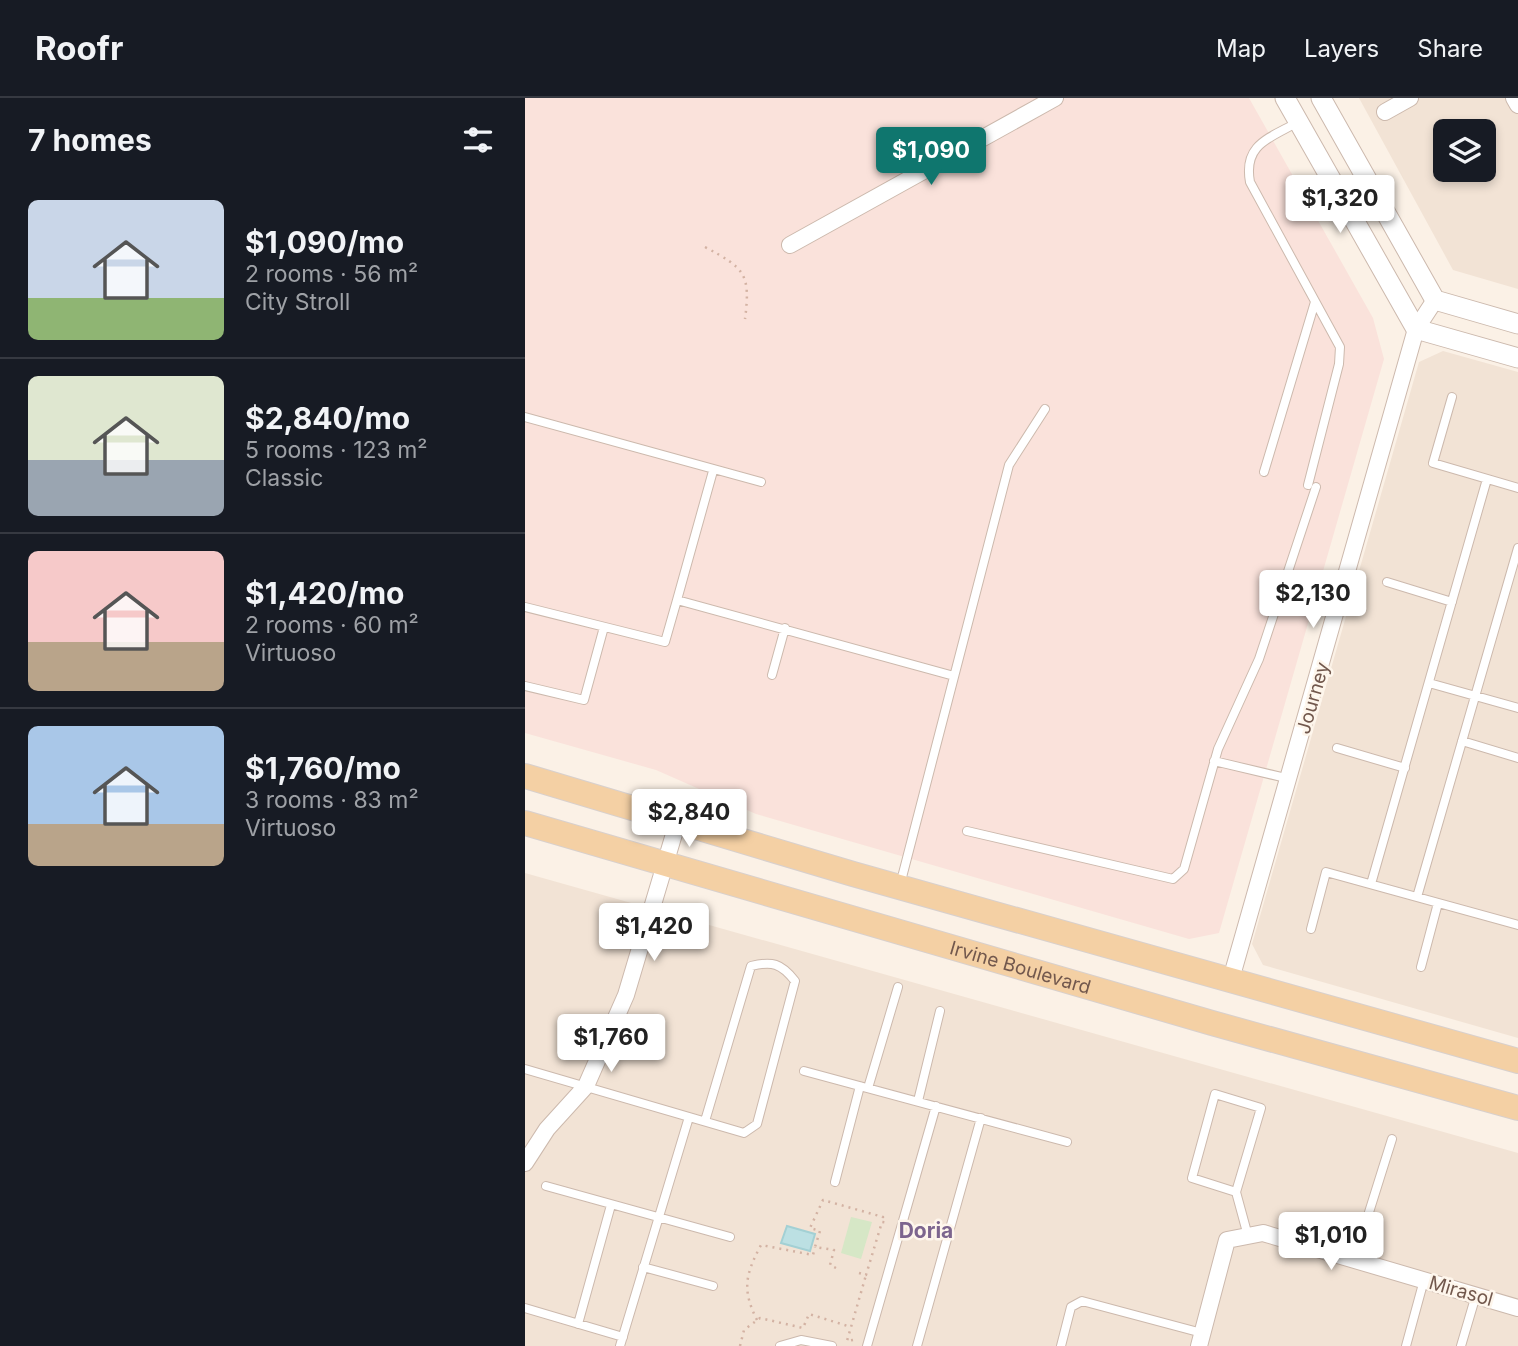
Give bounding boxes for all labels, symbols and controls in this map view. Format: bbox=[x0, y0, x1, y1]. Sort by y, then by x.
text: Roofr bbox=[35, 28, 123, 68]
text: Map bbox=[1216, 34, 1266, 63]
text: Layers bbox=[1304, 34, 1379, 63]
text: Share bbox=[1417, 34, 1483, 63]
map controls bbox=[1433, 119, 1496, 182]
button: layers bbox=[1433, 119, 1496, 182]
icon: filters bbox=[459, 121, 497, 159]
text: 7 homes bbox=[28, 122, 152, 158]
pin: $1,090 bbox=[874, 127, 988, 187]
text: $1,090 bbox=[892, 136, 970, 164]
pin: $1,320 bbox=[1283, 176, 1397, 235]
text: $1,320 bbox=[1302, 184, 1378, 212]
text: $1,090/mo bbox=[245, 224, 404, 260]
icon: home bbox=[84, 228, 168, 312]
text: 2 rooms · 56 m² bbox=[245, 260, 418, 288]
text: City Stroll bbox=[245, 288, 350, 316]
text: $2,840/mo bbox=[245, 400, 410, 436]
icon: home bbox=[84, 404, 168, 488]
text: 5 rooms · 123 m² bbox=[245, 436, 428, 464]
text: Classic bbox=[245, 464, 323, 492]
pin: $2,130 bbox=[1256, 570, 1370, 630]
text: $1,420/mo bbox=[245, 575, 404, 611]
icon: home bbox=[84, 579, 168, 663]
text: $2,130 bbox=[1275, 579, 1351, 607]
text: 2 rooms · 60 m² bbox=[245, 611, 419, 639]
text: Virtuoso bbox=[245, 639, 336, 667]
street label: Journey bbox=[1292, 659, 1334, 737]
text: $1,760/mo bbox=[245, 750, 401, 786]
icon: home bbox=[84, 754, 168, 838]
text: 3 rooms · 83 m² bbox=[245, 786, 419, 814]
pin: $2,840 bbox=[632, 790, 746, 849]
text: $2,840 bbox=[648, 798, 730, 826]
text: Virtuoso bbox=[245, 814, 336, 842]
pin: $1,420 bbox=[597, 904, 711, 963]
text: $1,420 bbox=[615, 912, 693, 940]
street label: Irvine Boulevard bbox=[947, 936, 1094, 999]
pin: $1,760 bbox=[554, 1014, 668, 1074]
text: $1,760 bbox=[573, 1023, 649, 1051]
pin: $1,010 bbox=[1274, 1212, 1388, 1272]
district label: Doria bbox=[899, 1218, 953, 1243]
text: $1,010 bbox=[1295, 1221, 1367, 1249]
street label: Mirasol bbox=[1426, 1271, 1496, 1311]

